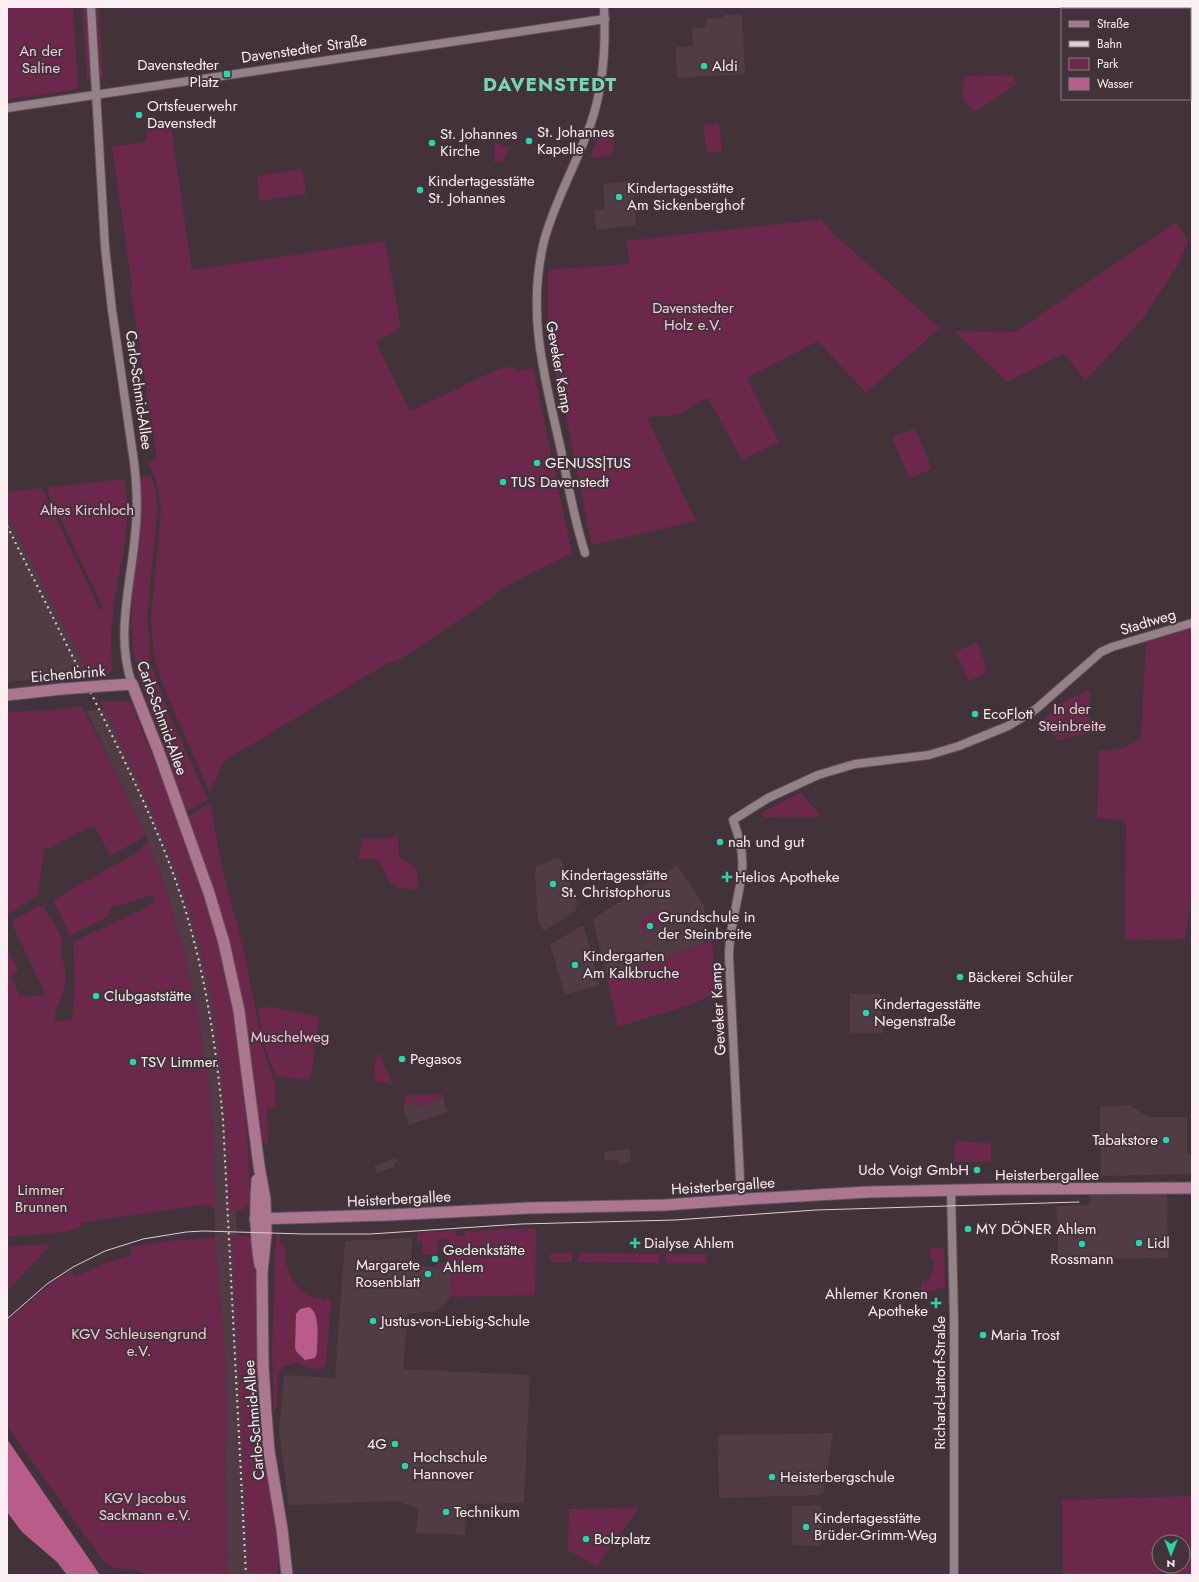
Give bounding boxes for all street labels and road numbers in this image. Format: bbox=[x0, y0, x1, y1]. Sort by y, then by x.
street label: Davenstedter Straße bbox=[240, 29, 368, 69]
street label: Geveker Kamp bbox=[540, 319, 578, 415]
street label: Carlo-Schmid-Allee bbox=[120, 329, 158, 451]
street label: Stadtweg bbox=[1117, 603, 1179, 641]
street label: Carlo-Schmid-Allee bbox=[131, 658, 193, 779]
street label: Eichenbrink bbox=[30, 660, 107, 688]
street label: Geveker Kamp bbox=[705, 962, 731, 1056]
street label: Heisterbergallee bbox=[995, 1164, 1099, 1186]
street label: Heisterbergallee bbox=[670, 1171, 776, 1201]
street label: Heisterbergallee bbox=[346, 1185, 452, 1213]
street label: Richard-Lattorf-Straße bbox=[929, 1316, 951, 1450]
street label: Carlo-Schmid-Allee bbox=[238, 1359, 270, 1481]

